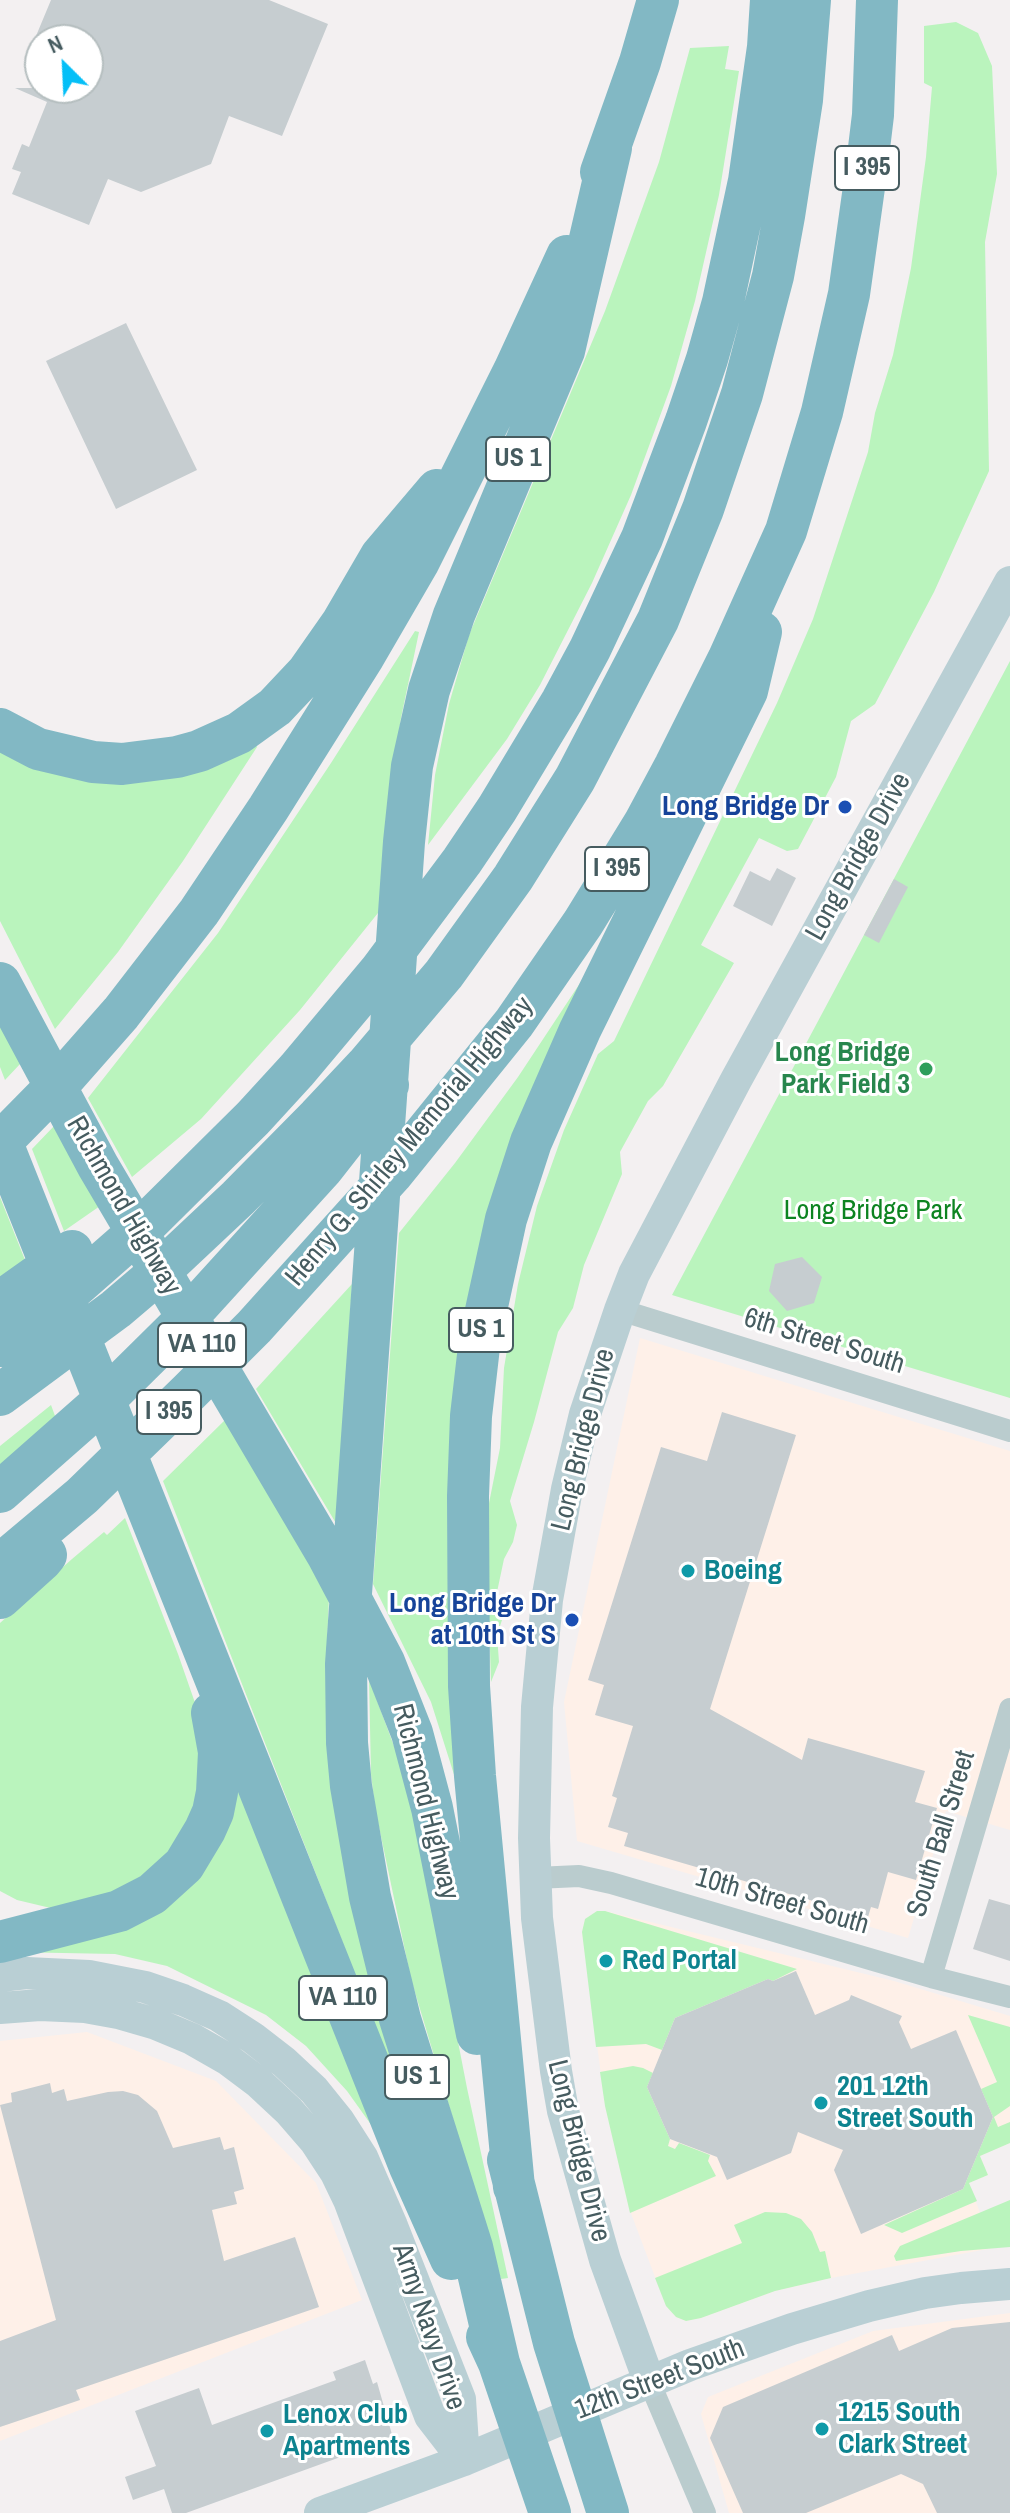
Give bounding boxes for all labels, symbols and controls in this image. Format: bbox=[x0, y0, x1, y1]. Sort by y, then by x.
north arrow bbox=[24, 24, 104, 104]
text: N bbox=[43, 28, 67, 60]
road number: I 395 bbox=[835, 146, 899, 190]
road number: US 1 bbox=[486, 437, 550, 481]
street label: Long Bridge Drive bbox=[799, 767, 919, 947]
place label: Long Bridge Dr bbox=[662, 790, 829, 824]
marker: Long Bridge Dr bbox=[836, 798, 854, 816]
road number: I 395 bbox=[585, 847, 649, 891]
street label: Henry G. Shirley Memorial Highway bbox=[279, 990, 541, 1294]
place label: Long Bridge Park Field 3 bbox=[775, 1036, 910, 1102]
marker: Long Bridge Park Field 3 bbox=[917, 1060, 935, 1078]
street label: Richmond Highway bbox=[58, 1111, 188, 1301]
park label: Long Bridge Park bbox=[784, 1194, 962, 1228]
street label: 6th Street South bbox=[740, 1302, 908, 1382]
road number: US 1 bbox=[449, 1308, 513, 1352]
road number: VA 110 bbox=[158, 1323, 246, 1367]
street label: Long Bridge Drive bbox=[545, 1346, 623, 1534]
road number: I 395 bbox=[137, 1390, 201, 1434]
place label: Boeing bbox=[704, 1554, 782, 1588]
marker: Boeing bbox=[679, 1562, 697, 1580]
place label: Long Bridge Dr at 10th St S bbox=[389, 1587, 556, 1653]
marker: Long Bridge Dr at 10th St S bbox=[563, 1611, 581, 1629]
street label: Richmond Highway bbox=[384, 1701, 466, 1903]
street label: South Ball Street bbox=[901, 1747, 983, 1921]
street label: 10th Street South bbox=[691, 1861, 873, 1943]
place label: Red Portal bbox=[622, 1944, 737, 1978]
marker: Red Portal bbox=[597, 1952, 615, 1970]
road number: VA 110 bbox=[299, 1976, 387, 2020]
road number: US 1 bbox=[385, 2055, 449, 2099]
street label: Long Bridge Drive bbox=[539, 2057, 617, 2245]
place label: 201 12th Street South bbox=[837, 2070, 973, 2136]
marker: 201 12th Street South bbox=[812, 2094, 830, 2112]
street label: Army Navy Drive bbox=[384, 2240, 472, 2414]
street label: 12th Street South bbox=[571, 2332, 749, 2428]
place label: 1215 South Clark Street bbox=[838, 2396, 967, 2462]
place label: Lenox Club Apartments bbox=[283, 2398, 411, 2464]
marker: 1215 South Clark Street bbox=[813, 2420, 831, 2438]
marker: Lenox Club Apartments bbox=[258, 2422, 276, 2440]

